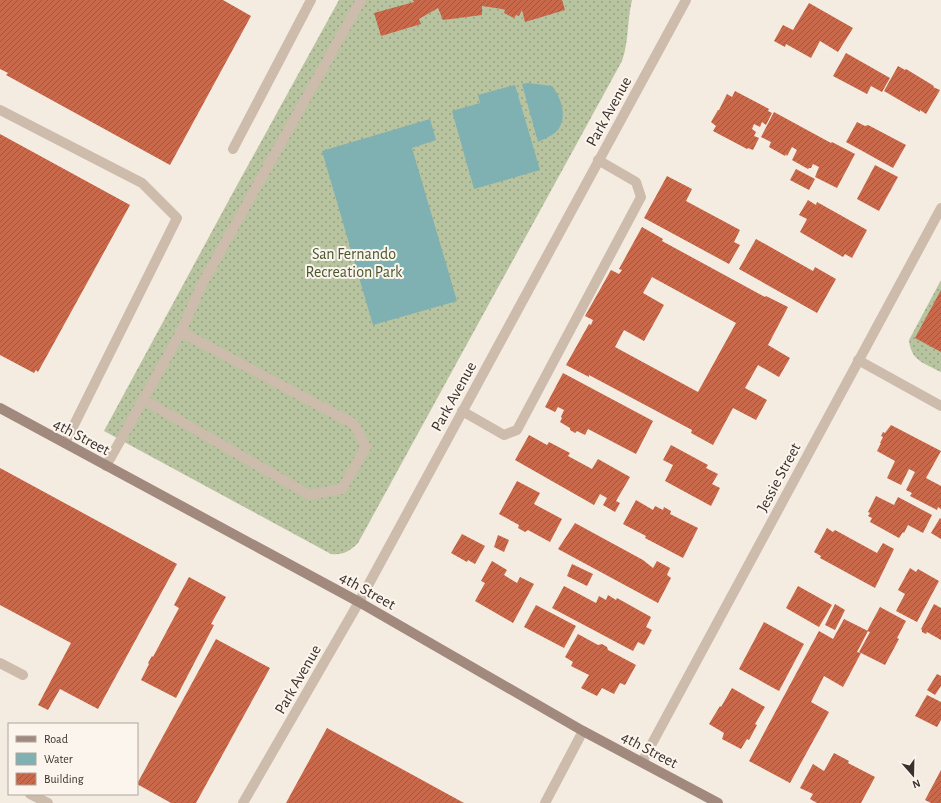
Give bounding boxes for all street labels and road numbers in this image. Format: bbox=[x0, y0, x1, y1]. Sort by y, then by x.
street label: Park Avenue bbox=[583, 74, 635, 149]
street label: Park Avenue bbox=[428, 359, 480, 434]
street label: 4th Street bbox=[51, 415, 112, 458]
street label: Jessie Street bbox=[754, 440, 804, 515]
street label: 4th Street bbox=[337, 569, 398, 613]
street label: Park Avenue bbox=[272, 642, 324, 717]
street label: 4th Street bbox=[619, 728, 680, 771]

